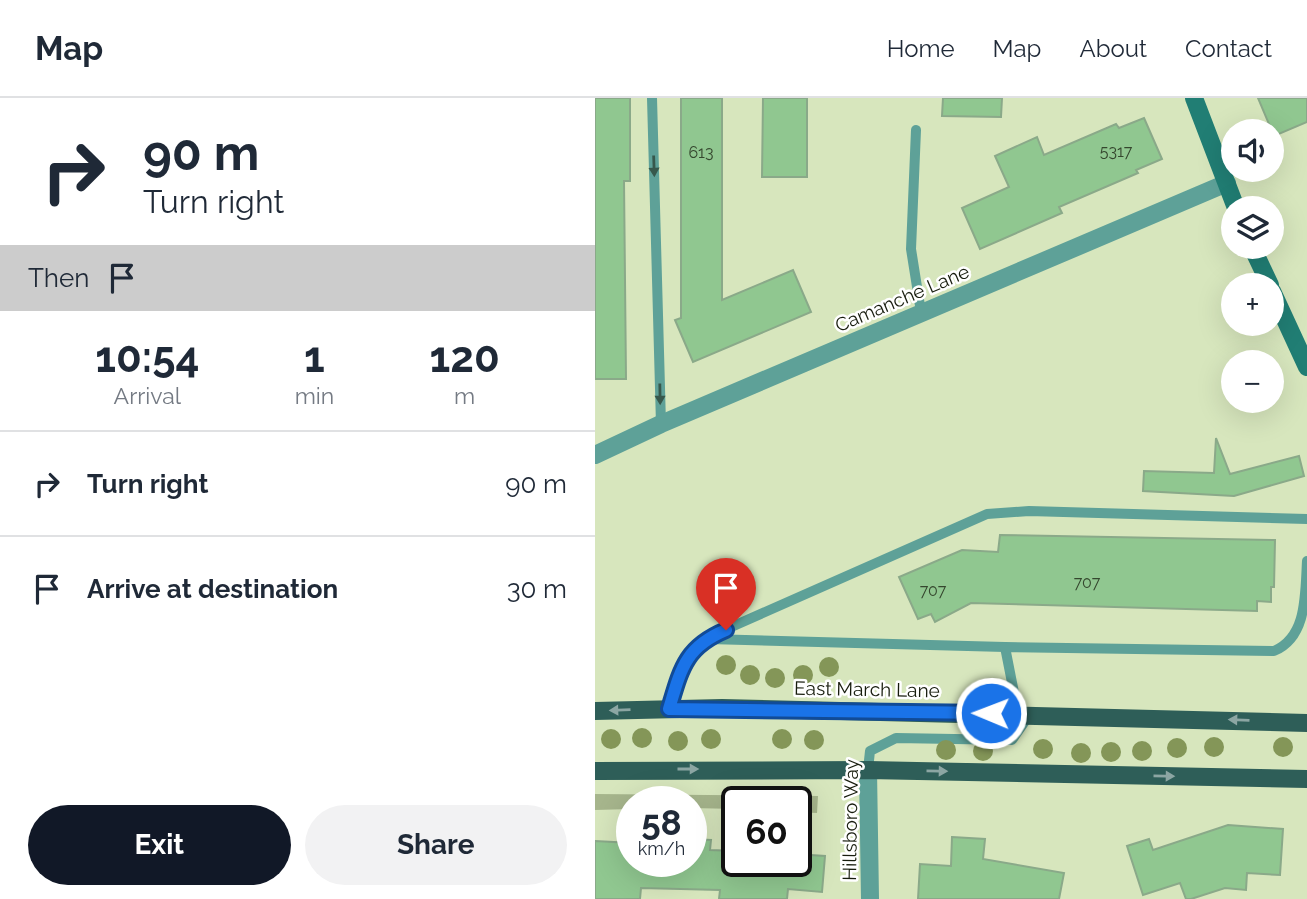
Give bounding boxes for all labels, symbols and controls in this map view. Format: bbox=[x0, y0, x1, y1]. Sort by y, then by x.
text: Map bbox=[35, 29, 103, 68]
text: Home bbox=[887, 34, 955, 63]
text: Map bbox=[993, 34, 1041, 63]
text: About bbox=[1079, 34, 1147, 63]
text: Contact bbox=[1185, 34, 1272, 63]
map controls bbox=[1221, 119, 1284, 413]
button: sound bbox=[1221, 119, 1284, 182]
text: 90 m bbox=[143, 124, 259, 181]
icon: right bbox=[28, 126, 119, 217]
house number: 5317 bbox=[1100, 142, 1133, 161]
house number: 613 bbox=[688, 143, 714, 162]
one-way arrow bbox=[648, 155, 659, 177]
text: Turn right bbox=[143, 183, 284, 220]
button: layers bbox=[1221, 196, 1284, 259]
icon: arrive bbox=[103, 259, 141, 297]
street label: Camanche Lane bbox=[832, 260, 972, 336]
text: Then bbox=[28, 263, 89, 293]
button: + bbox=[1221, 273, 1284, 336]
text: 10:54 bbox=[95, 333, 199, 382]
text: 1 bbox=[304, 333, 325, 382]
text: 120 bbox=[429, 333, 500, 382]
button: − bbox=[1221, 350, 1284, 413]
text: Arrival bbox=[114, 382, 181, 409]
text: min bbox=[295, 382, 334, 409]
text: m bbox=[454, 382, 475, 409]
one-way arrow bbox=[655, 383, 666, 405]
icon: right bbox=[28, 465, 66, 503]
text: Turn right bbox=[87, 469, 208, 499]
text: 90 m bbox=[505, 469, 567, 499]
pin bbox=[696, 558, 756, 630]
icon: arrive bbox=[707, 569, 745, 607]
icon: arrive bbox=[28, 570, 66, 608]
house number: 707 bbox=[1074, 573, 1101, 592]
text: Arrive at destination bbox=[87, 574, 338, 604]
text: 30 m bbox=[507, 574, 567, 604]
house number: 707 bbox=[920, 581, 947, 600]
position arrow bbox=[954, 676, 1028, 750]
street label: East March Lane bbox=[794, 677, 940, 701]
one-way arrow bbox=[608, 704, 630, 716]
one-way arrow bbox=[1228, 715, 1250, 726]
street label: Hillsboro Way bbox=[838, 759, 862, 881]
one-way arrow bbox=[677, 763, 699, 775]
one-way arrow bbox=[926, 765, 948, 777]
one-way arrow bbox=[1153, 770, 1175, 781]
speed limit sign: 60 bbox=[721, 786, 812, 877]
text: 58 bbox=[641, 802, 682, 843]
button: Exit bbox=[28, 805, 291, 885]
button: Share bbox=[305, 805, 567, 885]
text: km/h bbox=[638, 838, 685, 859]

